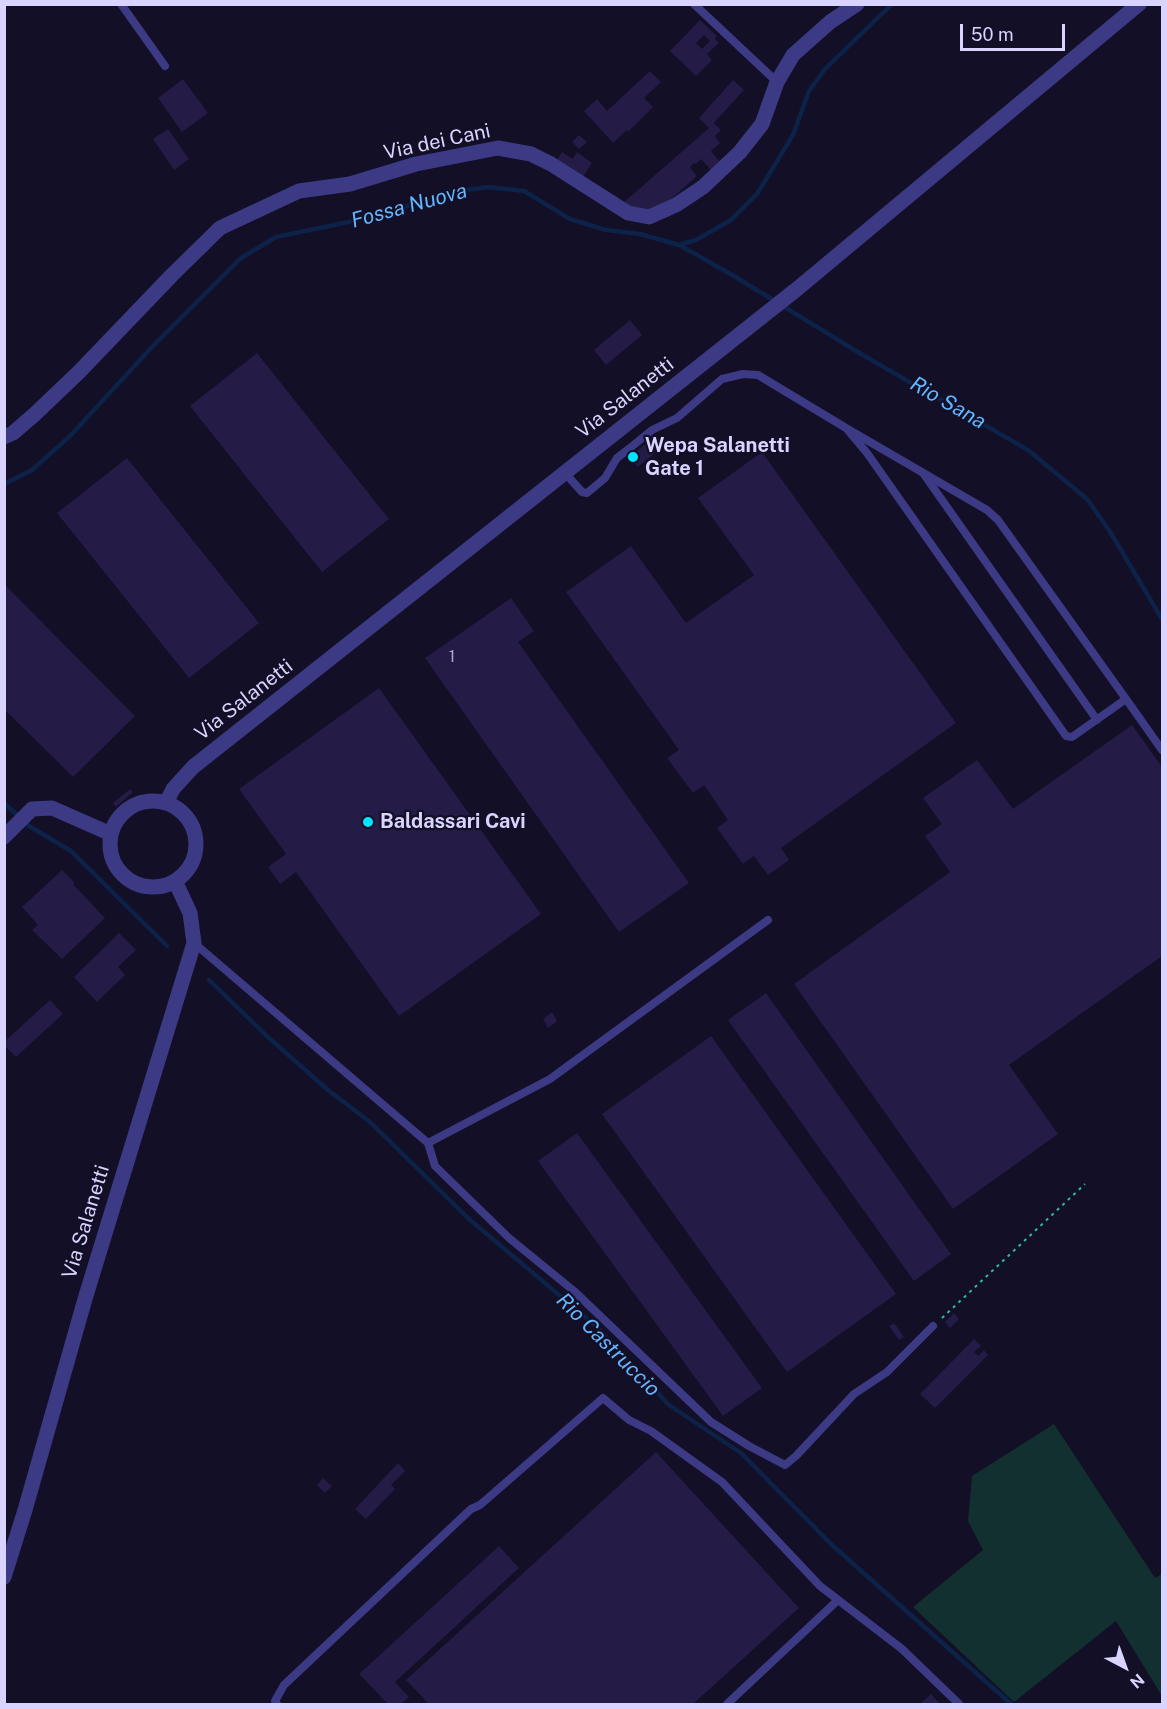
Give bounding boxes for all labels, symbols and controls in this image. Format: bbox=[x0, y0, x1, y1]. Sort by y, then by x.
scale bar bbox=[963, 12, 1068, 50]
text: 50 m bbox=[971, 24, 1014, 45]
street label: Via dei Cani bbox=[381, 119, 493, 165]
water label: Fossa Nuova bbox=[348, 178, 470, 234]
street label: Via Salanetti bbox=[571, 352, 679, 444]
water label: Rio Sana bbox=[906, 371, 990, 435]
place label: Wepa Salanetti Gate 1 bbox=[645, 434, 790, 481]
marker: Wepa Salanetti Gate 1 bbox=[626, 450, 640, 464]
house number: 1 bbox=[449, 647, 455, 667]
street label: Via Salanetti bbox=[190, 654, 298, 746]
place label: Baldassari Cavi bbox=[380, 810, 526, 834]
marker: Baldassari Cavi bbox=[361, 815, 375, 829]
street label: Via Salanetti bbox=[57, 1162, 115, 1282]
water label: Rio Castruccio bbox=[551, 1288, 665, 1402]
north arrow bbox=[1095, 1637, 1155, 1697]
text: N bbox=[1126, 1670, 1148, 1692]

